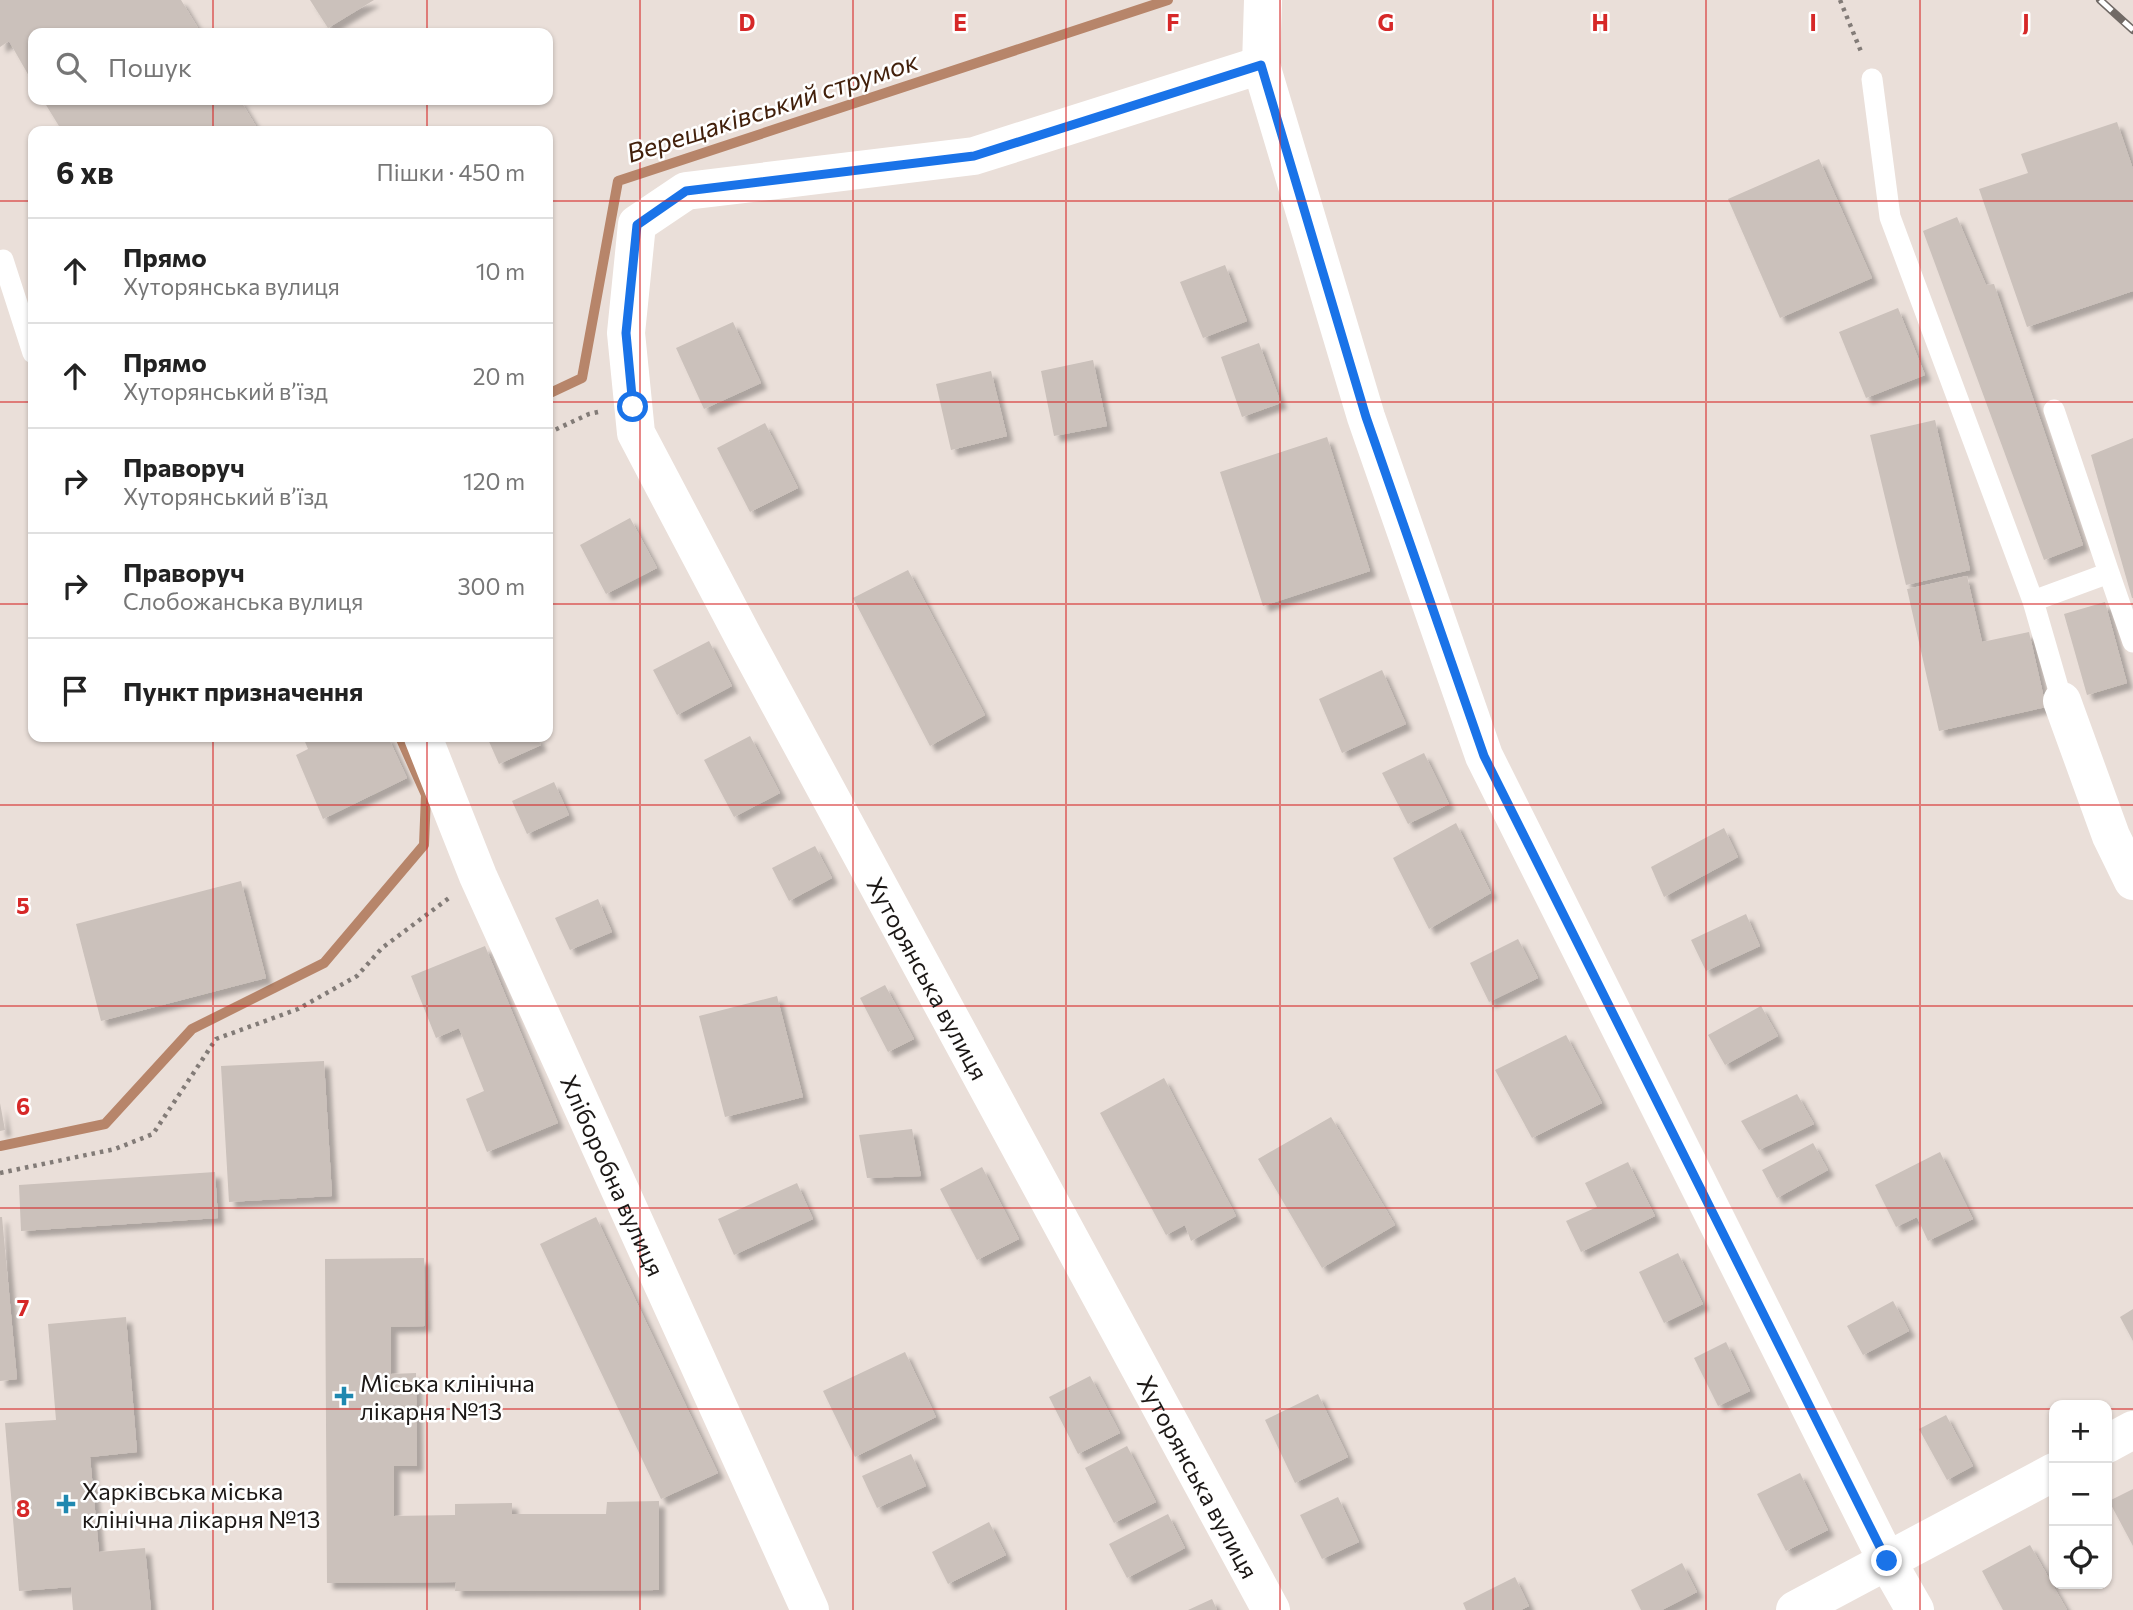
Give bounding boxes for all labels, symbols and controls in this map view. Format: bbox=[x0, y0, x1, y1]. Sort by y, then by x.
text: D bbox=[739, 8, 756, 36]
text: E bbox=[953, 8, 967, 36]
text: F bbox=[1166, 8, 1180, 36]
text: G bbox=[1378, 8, 1394, 36]
text: H bbox=[1591, 8, 1609, 36]
text: I bbox=[1809, 8, 1817, 36]
text: J bbox=[2022, 8, 2030, 36]
search box bbox=[28, 28, 553, 105]
water label: Верещаківський струмок bbox=[622, 44, 923, 168]
icon: search bbox=[52, 48, 90, 86]
text: Пошук bbox=[108, 51, 192, 82]
text: 6 хв bbox=[56, 153, 114, 190]
text: Пішки · 450 m bbox=[377, 158, 525, 186]
text: Прямо bbox=[123, 241, 207, 272]
icon: ahead bbox=[56, 252, 94, 290]
text: 10 m bbox=[476, 257, 525, 285]
text: Хуторянська вулиця bbox=[123, 272, 340, 300]
text: Прямо bbox=[123, 346, 207, 377]
icon: ahead bbox=[56, 357, 94, 395]
text: 20 m bbox=[473, 362, 525, 390]
text: Хуторянський в’їзд bbox=[123, 377, 328, 405]
route start bbox=[617, 391, 648, 422]
text: Праворуч bbox=[123, 451, 245, 482]
icon: right bbox=[56, 462, 94, 500]
text: 120 m bbox=[463, 467, 525, 495]
text: Хуторянський в’їзд bbox=[123, 482, 328, 510]
text: Праворуч bbox=[123, 556, 245, 587]
icon: right bbox=[56, 567, 94, 605]
text: 300 m bbox=[457, 572, 525, 600]
text: Слобожанська вулиця bbox=[123, 587, 363, 615]
icon: arrive bbox=[56, 672, 94, 710]
text: Пункт призначення bbox=[123, 675, 363, 706]
street label: Хуторянська вулиця bbox=[862, 872, 995, 1085]
text: 5 bbox=[16, 891, 30, 919]
street label: Хліборобна вулиця bbox=[555, 1070, 671, 1280]
text: 6 bbox=[16, 1092, 30, 1120]
text: 7 bbox=[17, 1293, 29, 1321]
place label: Міська клінічна лікарня №13 bbox=[360, 1368, 535, 1425]
street label: Хуторянська вулиця bbox=[1132, 1370, 1265, 1583]
marker: Міська клінічна лікарня №13 bbox=[334, 1386, 354, 1406]
map controls bbox=[2049, 1400, 2112, 1589]
button: + bbox=[2049, 1400, 2112, 1463]
button: − bbox=[2049, 1463, 2112, 1526]
place label: Харківська міська клінічна лікарня №13 bbox=[82, 1476, 320, 1533]
text: 8 bbox=[16, 1494, 30, 1522]
marker: Харківська міська клінічна лікарня №13 bbox=[56, 1494, 76, 1514]
button: locate bbox=[2049, 1526, 2112, 1589]
route end bbox=[1871, 1545, 1902, 1576]

